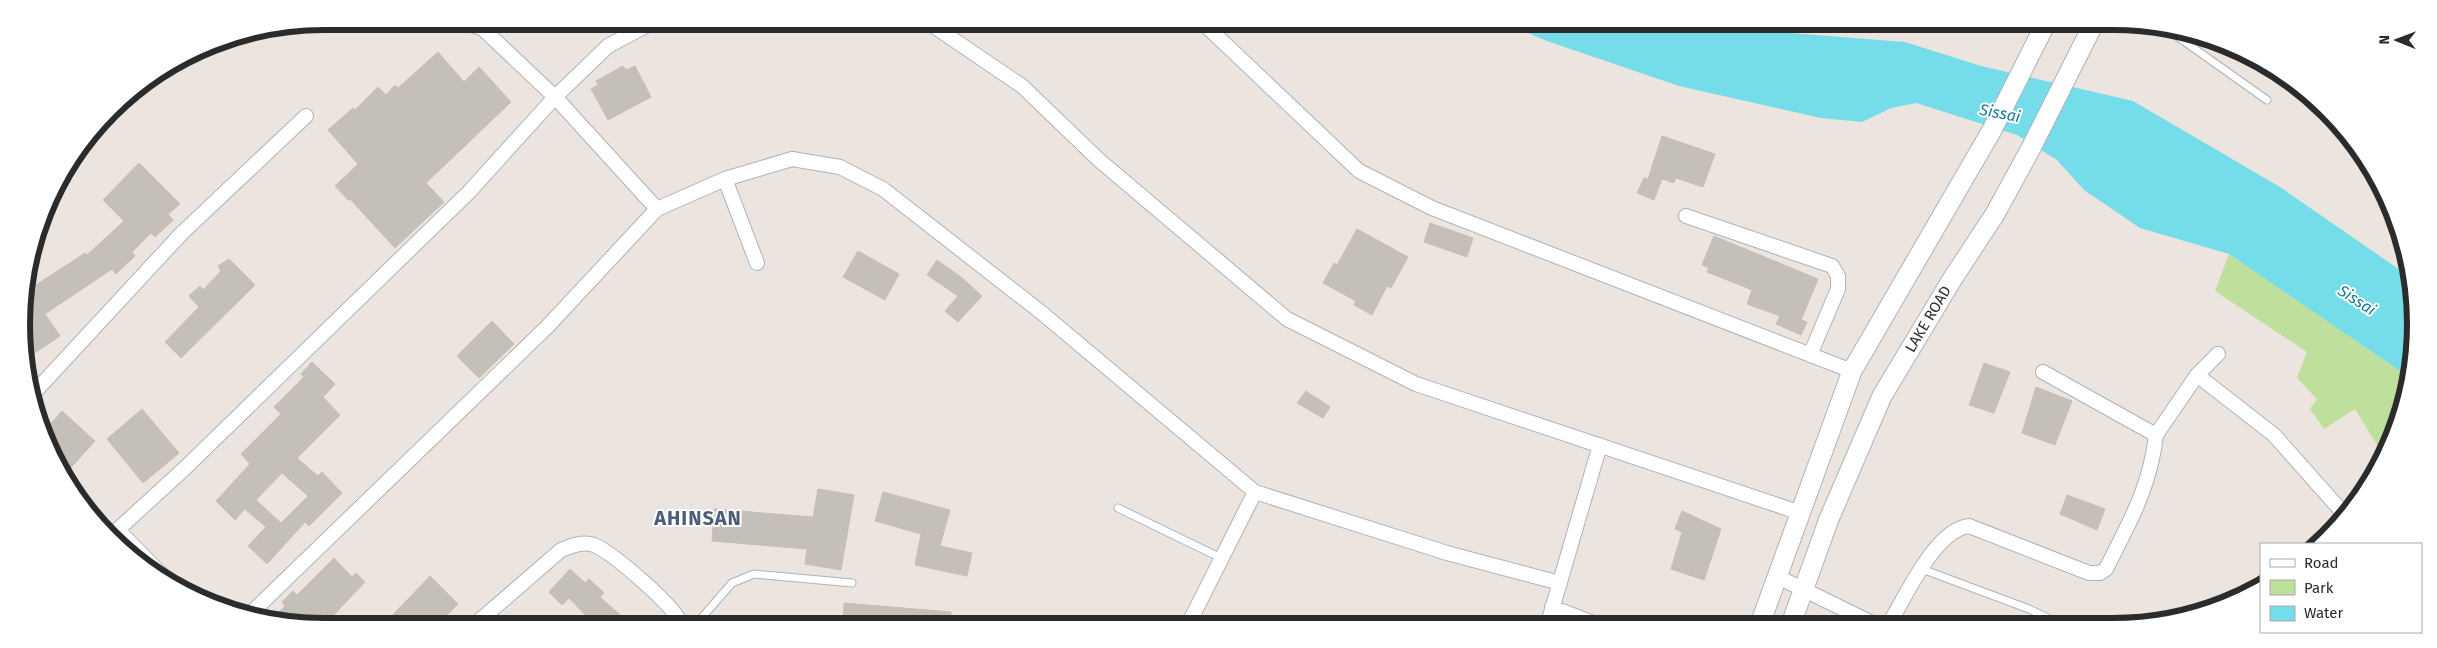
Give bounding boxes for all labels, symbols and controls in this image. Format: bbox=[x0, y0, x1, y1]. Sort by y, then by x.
north arrow bbox=[2372, 15, 2422, 65]
text: N bbox=[2376, 35, 2393, 45]
water label: Sissai bbox=[1977, 100, 2023, 126]
water label: Sissai bbox=[2334, 280, 2380, 319]
street label: LAKE ROAD bbox=[1901, 283, 1955, 355]
district label: AHINSAN bbox=[653, 506, 742, 530]
legend bbox=[2260, 543, 2422, 633]
text: Road bbox=[2304, 554, 2339, 572]
text: Park bbox=[2304, 579, 2334, 597]
text: Water bbox=[2304, 604, 2343, 622]

